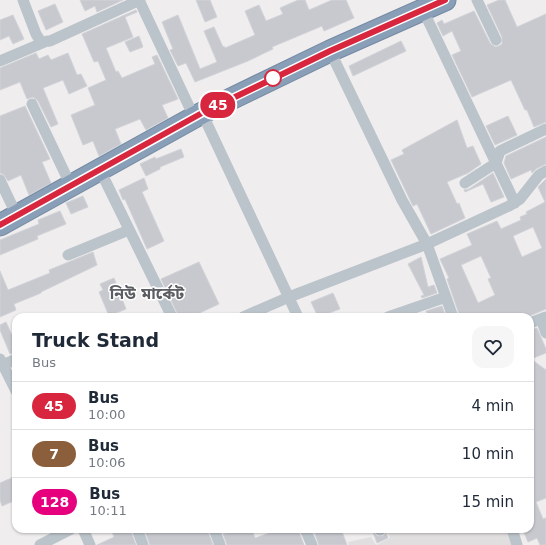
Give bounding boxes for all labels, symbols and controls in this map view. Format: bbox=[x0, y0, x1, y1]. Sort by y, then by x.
unlabelled marker bbox=[264, 69, 282, 87]
line badge: 45 bbox=[200, 92, 236, 118]
text: 45 bbox=[208, 97, 228, 113]
district label: নিউ মার্কেট bbox=[109, 284, 185, 303]
button: heart bbox=[472, 326, 514, 368]
text: Truck Stand bbox=[32, 329, 159, 351]
text: Bus bbox=[32, 355, 56, 370]
text: Bus bbox=[88, 389, 119, 407]
text: 4 min bbox=[471, 397, 514, 415]
text: 45 bbox=[44, 398, 64, 414]
text: 10:00 bbox=[88, 407, 125, 422]
text: Bus bbox=[88, 437, 119, 455]
text: 10 min bbox=[462, 445, 514, 463]
text: 7 bbox=[49, 446, 59, 462]
text: 10:06 bbox=[88, 455, 125, 470]
text: Bus bbox=[89, 485, 120, 503]
text: 15 min bbox=[462, 493, 514, 511]
text: 128 bbox=[40, 494, 69, 510]
text: 10:11 bbox=[89, 503, 127, 518]

